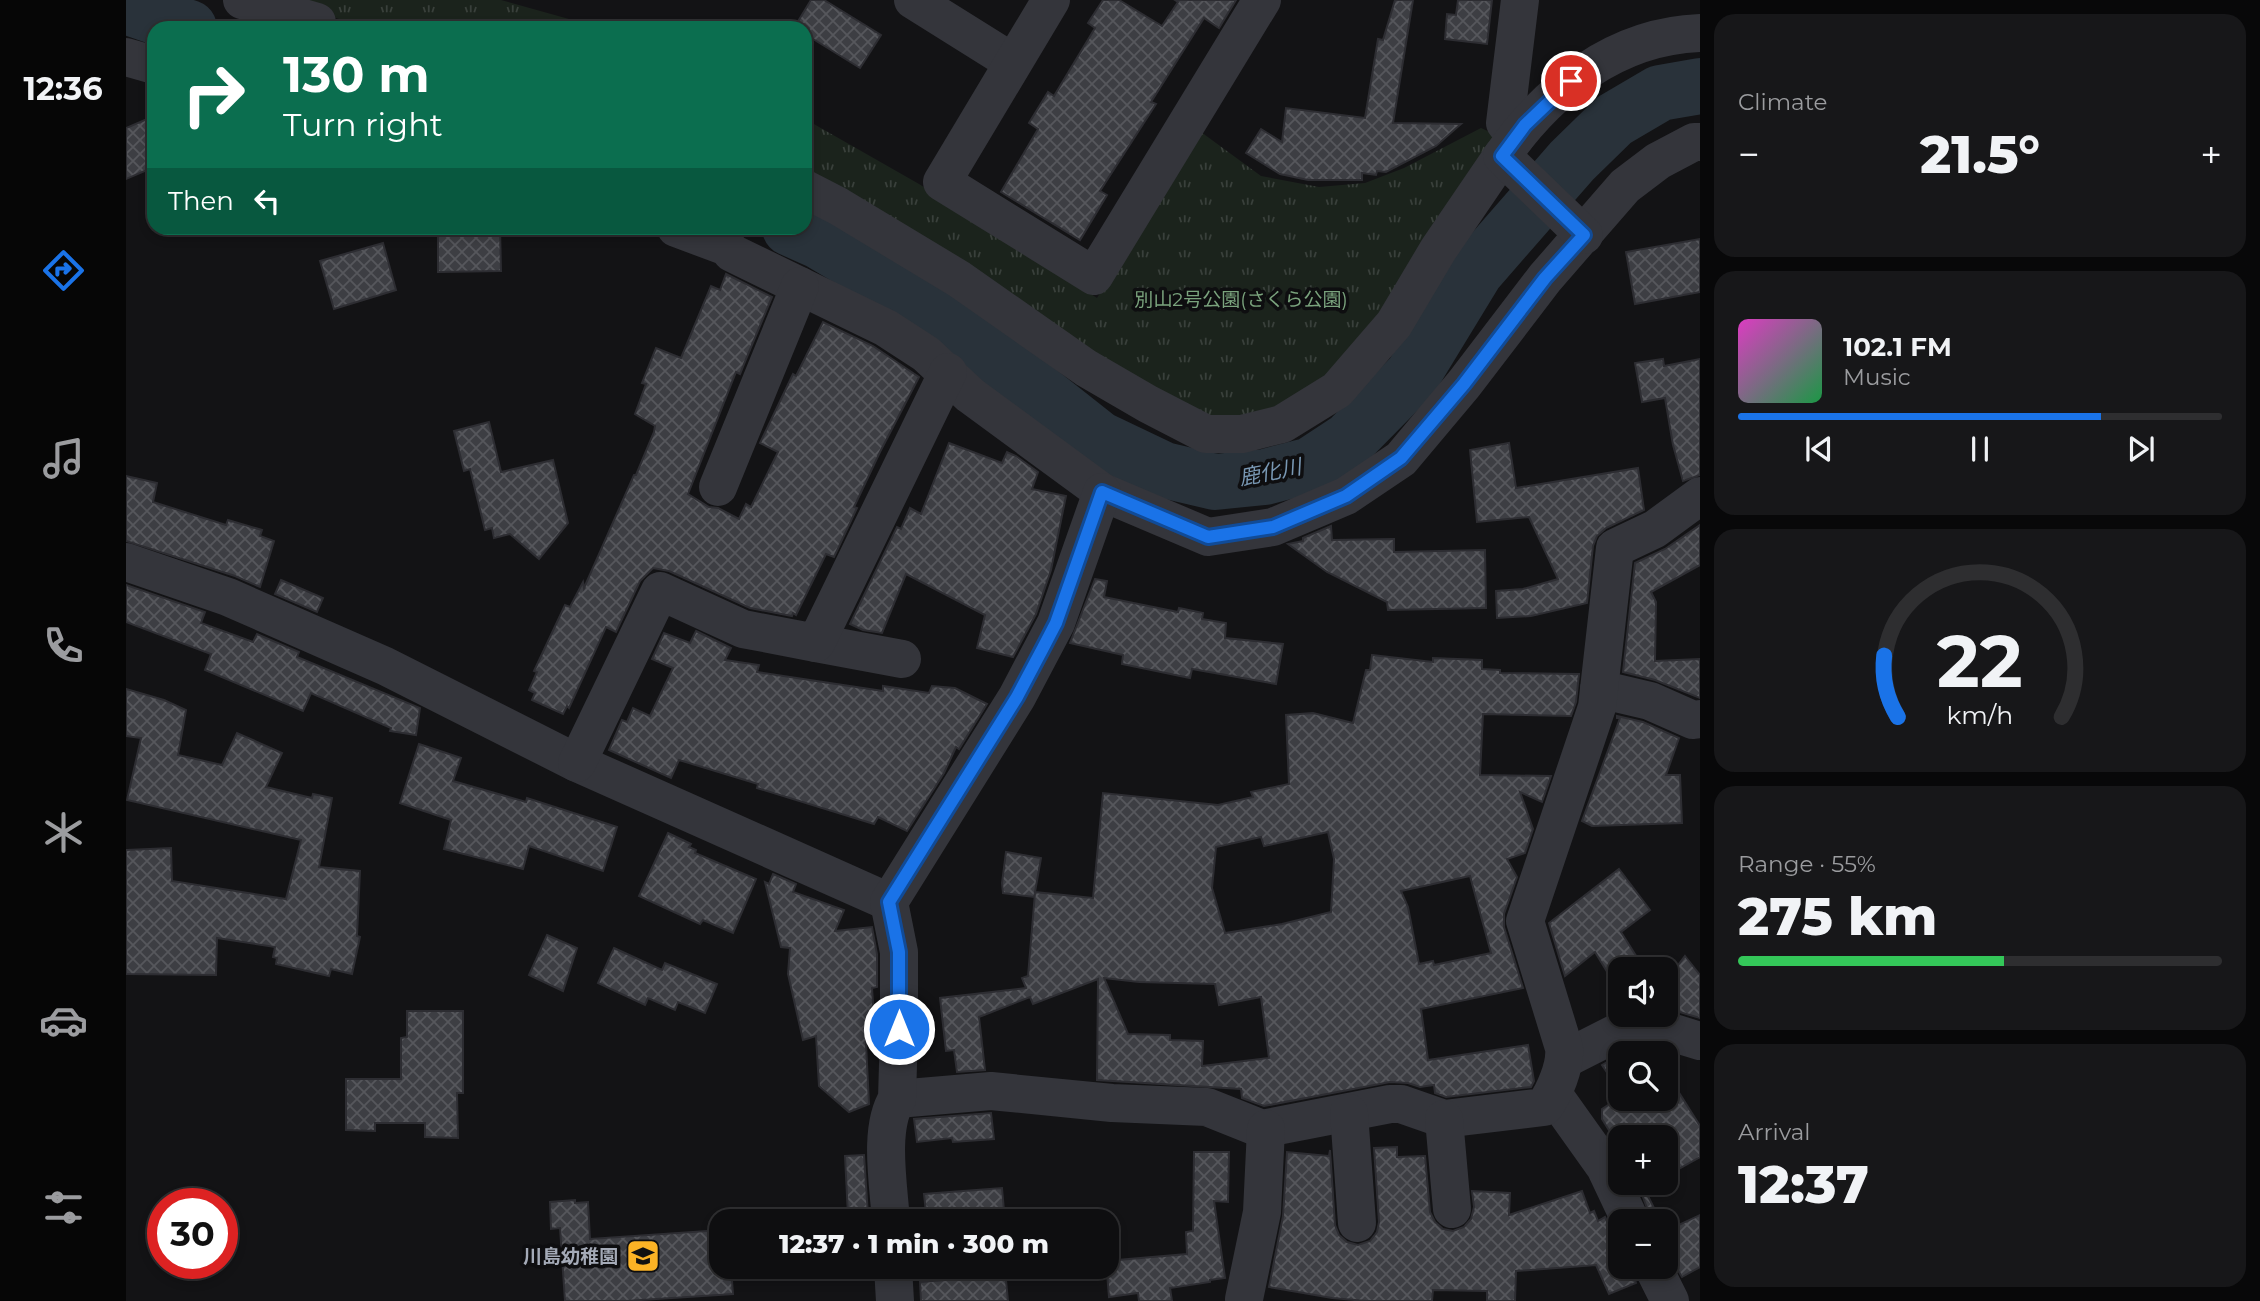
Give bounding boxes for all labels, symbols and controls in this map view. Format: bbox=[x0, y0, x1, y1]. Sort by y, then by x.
text: 130 m bbox=[283, 45, 430, 104]
icon: right bbox=[168, 49, 259, 140]
pin bbox=[1541, 51, 1601, 111]
icon: arrive bbox=[1552, 62, 1590, 100]
text: 12:36 bbox=[23, 69, 103, 108]
text: Climate bbox=[1738, 88, 1827, 116]
text: Turn right bbox=[283, 105, 443, 144]
text: 21.5° bbox=[1920, 123, 2040, 186]
text: − bbox=[1738, 131, 1760, 178]
text: + bbox=[2200, 131, 2222, 178]
icon: left bbox=[248, 182, 286, 220]
text: Then bbox=[168, 185, 234, 217]
icon: directions bbox=[39, 246, 88, 295]
park label: 別山2号公園(さくら公園) bbox=[1134, 288, 1348, 311]
text: 102.1 FM bbox=[1843, 331, 1952, 363]
text: Music bbox=[1843, 363, 1911, 391]
icon: previous bbox=[1800, 430, 1838, 468]
icon: pause bbox=[1961, 430, 1999, 468]
icon: next bbox=[2122, 430, 2160, 468]
icon: music bbox=[39, 434, 88, 483]
water label: 鹿化川 bbox=[1237, 453, 1305, 490]
text: 22 bbox=[1937, 617, 2023, 705]
icon: phone bbox=[39, 621, 88, 670]
text: km/h bbox=[1947, 699, 2013, 729]
icon: climate bbox=[39, 808, 88, 857]
text: Range · 55% bbox=[1738, 850, 1876, 878]
text: 275 km bbox=[1738, 885, 1937, 948]
map controls bbox=[1608, 957, 1678, 1279]
button: sound bbox=[1608, 957, 1678, 1027]
position arrow bbox=[862, 992, 936, 1066]
icon: car bbox=[39, 996, 88, 1045]
button: search bbox=[1608, 1041, 1678, 1111]
text: Arrival bbox=[1738, 1118, 1811, 1146]
button: + bbox=[1608, 1125, 1678, 1195]
text: 12:37 bbox=[1738, 1153, 1869, 1216]
icon: filters bbox=[39, 1183, 88, 1232]
speed limit sign: 30 bbox=[147, 1188, 238, 1279]
button: − bbox=[1608, 1209, 1678, 1279]
text: 12:37 · 1 min · 300 m bbox=[779, 1228, 1049, 1260]
school or university icon: 川島幼稚園 bbox=[624, 1237, 662, 1275]
place label: 川島幼稚園 bbox=[523, 1245, 618, 1268]

